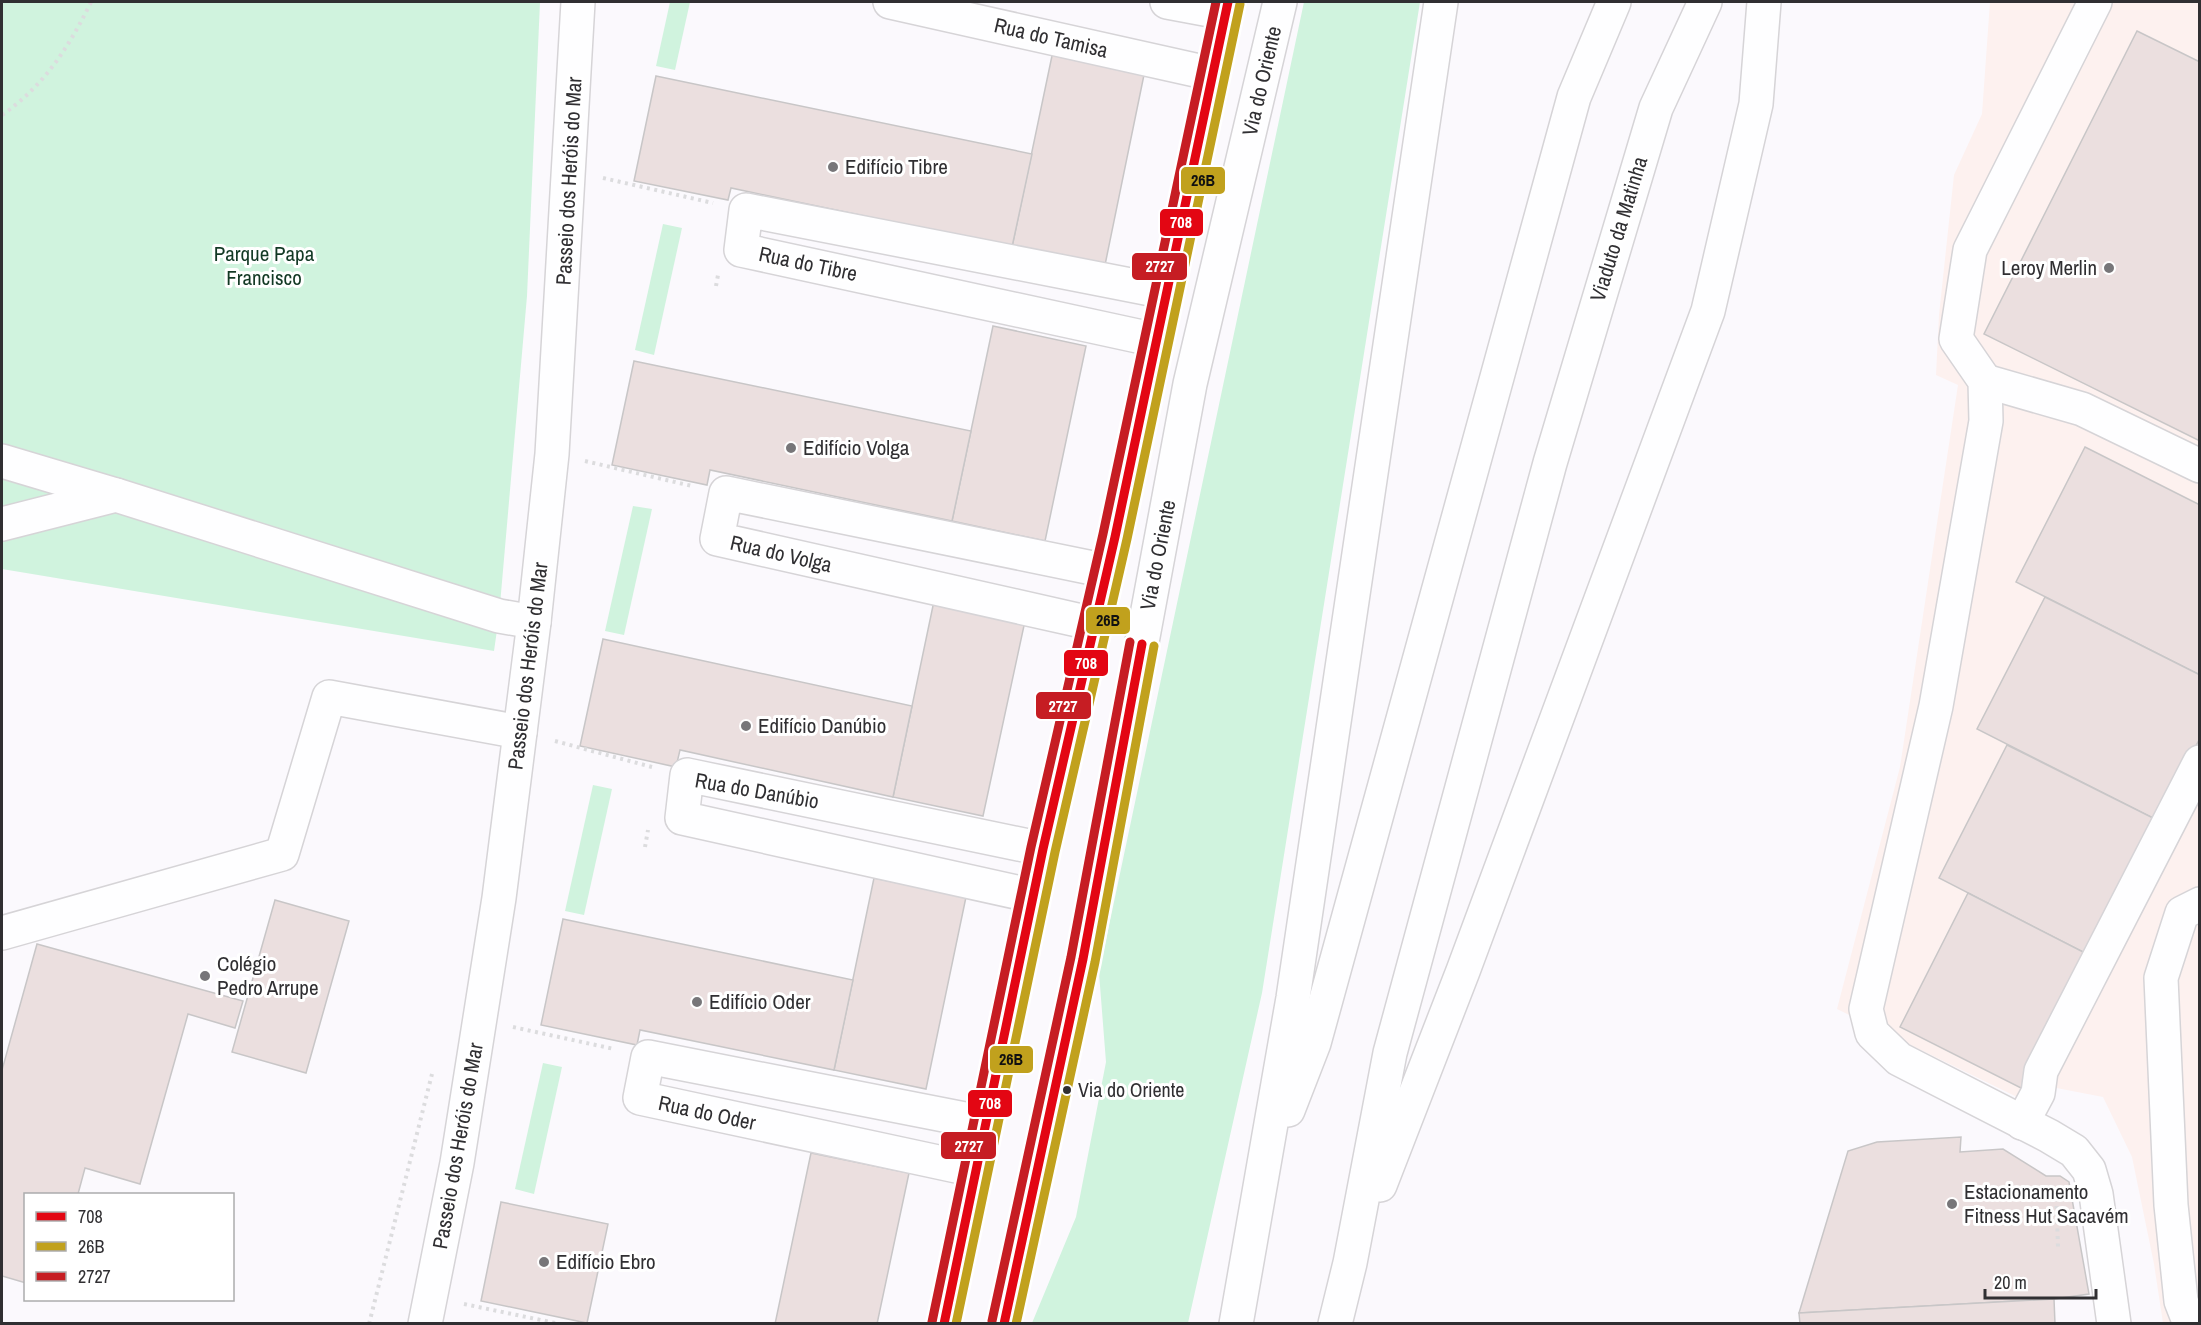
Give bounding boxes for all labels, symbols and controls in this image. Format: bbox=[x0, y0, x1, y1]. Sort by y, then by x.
street label: Rua do Tamisa bbox=[991, 10, 1111, 65]
street label: Via do Oriente bbox=[1235, 23, 1288, 139]
street label: Passeio dos Heróis do Mar bbox=[549, 76, 588, 286]
place label: Edifício Tibre bbox=[845, 152, 948, 181]
street label: Viaduto da Matinha bbox=[1583, 152, 1654, 305]
marker: Edifício Tibre bbox=[826, 160, 840, 174]
line badge: 26B bbox=[1180, 166, 1226, 195]
text: 26B bbox=[1191, 169, 1215, 191]
line badge: 708 bbox=[1159, 208, 1204, 237]
text: 708 bbox=[1170, 211, 1192, 233]
park label: Parque Papa Francisco bbox=[214, 239, 315, 292]
street label: Rua do Tibre bbox=[756, 239, 860, 288]
line badge: 2727 bbox=[1131, 252, 1188, 281]
place label: Leroy Merlin bbox=[2001, 253, 2097, 282]
text: 2727 bbox=[1145, 255, 1175, 277]
marker: Leroy Merlin bbox=[2102, 261, 2116, 275]
place label: Edifício Volga bbox=[803, 433, 910, 462]
marker: Edifício Volga bbox=[784, 441, 798, 455]
street label: Via do Oriente bbox=[1133, 497, 1182, 613]
street label: Rua do Volga bbox=[727, 528, 835, 579]
street label: Passeio dos Heróis do Mar bbox=[500, 560, 555, 771]
line badge: 26B bbox=[1085, 606, 1131, 635]
text: 26B bbox=[1096, 609, 1120, 631]
line badge: 708 bbox=[1063, 649, 1109, 677]
text: 708 bbox=[1075, 652, 1097, 674]
line badge: 2727 bbox=[1035, 691, 1092, 720]
text: 2727 bbox=[1048, 695, 1078, 717]
place label: Edifício Danúbio bbox=[758, 711, 886, 740]
marker: Edifício Danúbio bbox=[739, 719, 753, 733]
street label: Rua do Danúbio bbox=[693, 765, 821, 816]
place label: Colégio Pedro Arrupe bbox=[217, 949, 318, 1002]
marker: Colégio Pedro Arrupe bbox=[198, 969, 212, 983]
place label: Edifício Oder bbox=[709, 987, 811, 1016]
marker: Edifício Oder bbox=[690, 995, 704, 1009]
street label: Passeio dos Heróis do Mar bbox=[425, 1040, 490, 1251]
line badge: 26B bbox=[989, 1045, 1034, 1074]
text: 26B bbox=[999, 1048, 1023, 1070]
place label: Via do Oriente bbox=[1078, 1076, 1184, 1103]
marker: Via do Oriente bbox=[1061, 1084, 1073, 1096]
street label: Rua do Oder bbox=[656, 1088, 759, 1137]
line badge: 708 bbox=[967, 1089, 1013, 1118]
text: 708 bbox=[979, 1092, 1001, 1114]
line badge: 2727 bbox=[940, 1131, 997, 1160]
text: 2727 bbox=[954, 1135, 984, 1157]
place label: Estacionamento Fitness Hut Sacavém bbox=[1964, 1177, 2129, 1230]
legend bbox=[24, 1193, 234, 1301]
marker: Estacionamento Fitness Hut Sacavém bbox=[1945, 1197, 1959, 1211]
text: 708 bbox=[78, 1204, 103, 1229]
text: 26B bbox=[78, 1234, 104, 1259]
place label: Edifício Ebro bbox=[556, 1247, 656, 1276]
marker: Edifício Ebro bbox=[537, 1255, 551, 1269]
scale bar bbox=[1985, 1262, 2096, 1300]
text: 2727 bbox=[78, 1264, 111, 1289]
text: 20 m bbox=[1994, 1270, 2027, 1295]

